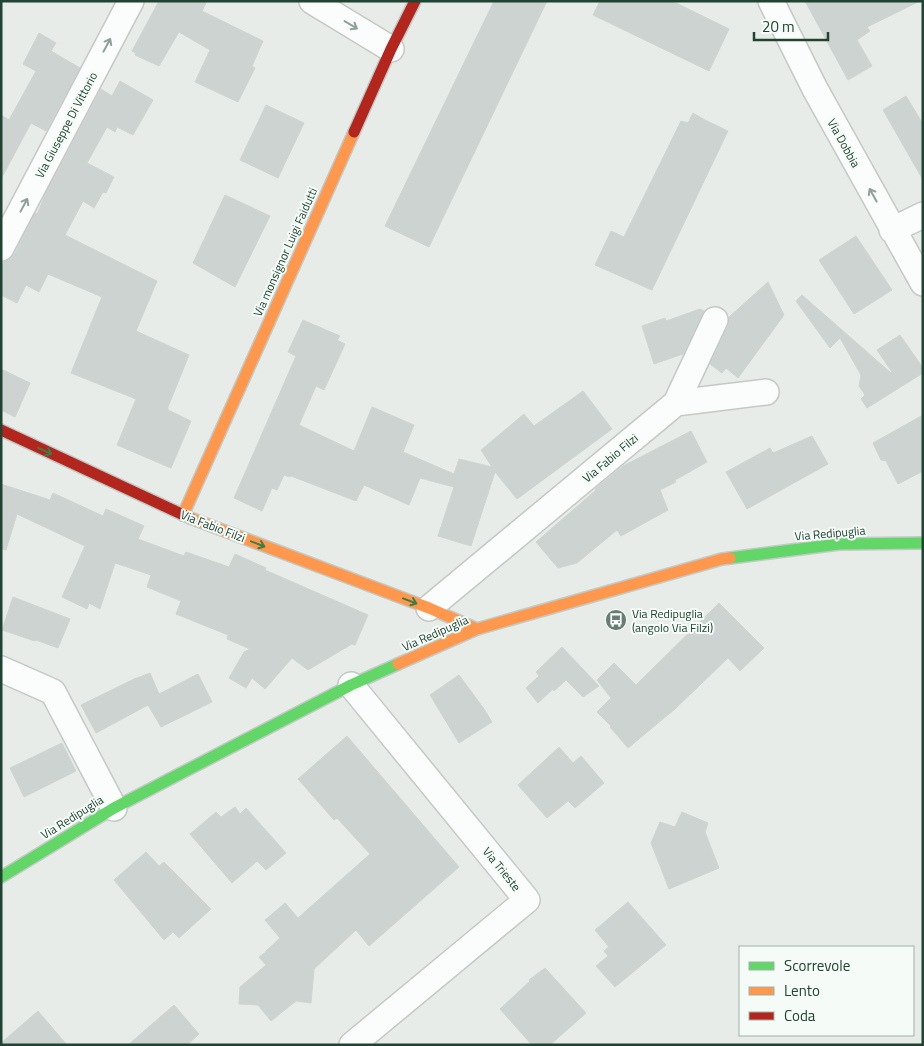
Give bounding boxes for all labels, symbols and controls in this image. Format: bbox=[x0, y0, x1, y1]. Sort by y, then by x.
scale bar bbox=[754, 10, 828, 42]
text: 20 m bbox=[762, 15, 795, 38]
one-way arrow bbox=[344, 20, 358, 30]
one-way arrow bbox=[102, 38, 112, 53]
street label: Via Giuseppe Di Vittorio bbox=[30, 68, 102, 182]
street label: Via Dobbia bbox=[823, 115, 865, 171]
street label: Via monsignor Luigi Faidutti bbox=[248, 184, 322, 320]
one-way arrow bbox=[868, 188, 877, 203]
one-way arrow bbox=[20, 198, 29, 213]
street label: Via Fabio Filzi bbox=[578, 429, 642, 487]
one-way arrow bbox=[37, 446, 52, 456]
street label: Via Fabio Filzi bbox=[178, 505, 248, 547]
street label: Via Redipuglia bbox=[794, 520, 866, 546]
one-way arrow bbox=[251, 540, 266, 549]
one-way arrow bbox=[402, 597, 417, 606]
place label: Via Redipuglia (angolo Via Filzi) bbox=[632, 604, 713, 637]
bus stop icon: Via Redipuglia (angolo Via Filzi) bbox=[604, 608, 628, 632]
street label: Via Redipuglia bbox=[399, 610, 471, 656]
street label: Via Redipuglia bbox=[37, 790, 107, 844]
street label: Via Trieste bbox=[478, 843, 526, 895]
legend bbox=[739, 946, 914, 1036]
text: Scorrevole bbox=[784, 954, 850, 977]
text: Lento bbox=[784, 979, 820, 1002]
text: Coda bbox=[784, 1004, 816, 1027]

